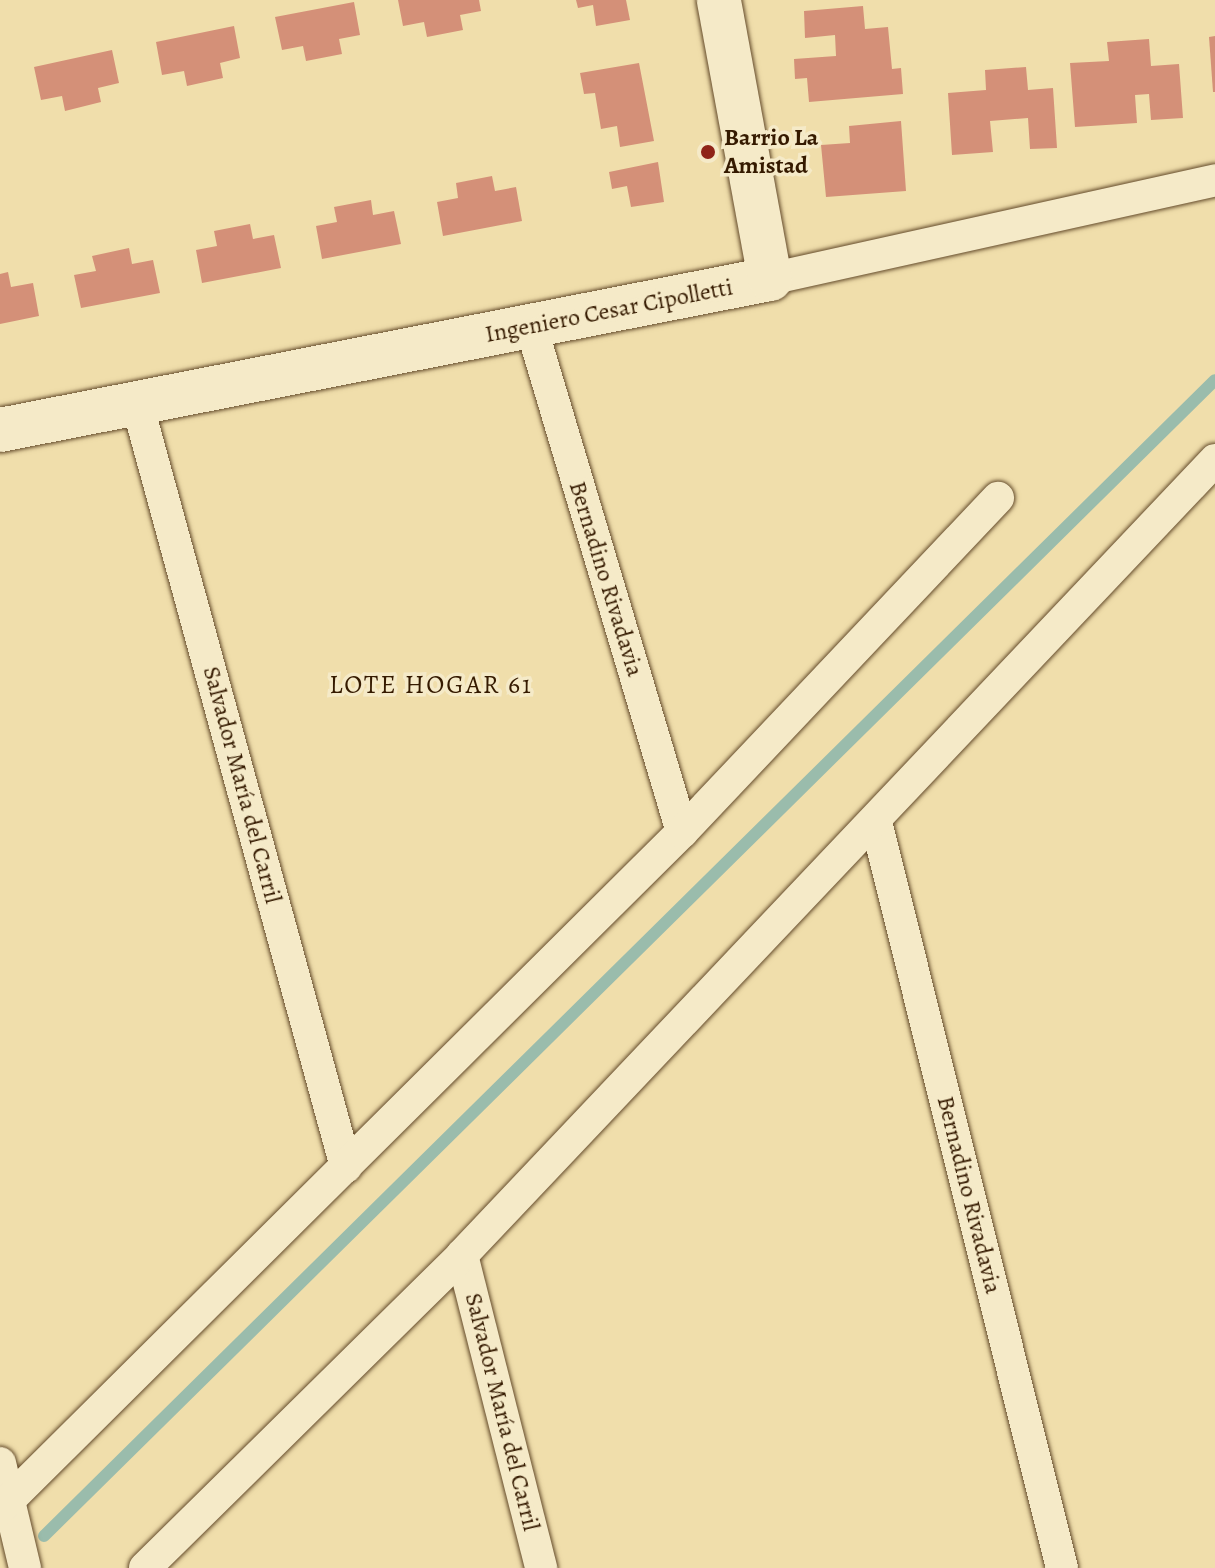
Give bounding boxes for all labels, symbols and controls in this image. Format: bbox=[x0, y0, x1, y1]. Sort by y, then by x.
place label: Barrio La Amistad bbox=[724, 124, 818, 180]
marker: Barrio La Amistad bbox=[699, 143, 717, 161]
street label: Ingeniero Cesar Cipolletti bbox=[483, 273, 735, 349]
street label: Bernadino Rivadavia bbox=[563, 478, 649, 680]
street label: Salvador María del Carril bbox=[196, 663, 288, 907]
district label: LOTE HOGAR 61 bbox=[329, 669, 533, 701]
street label: Bernadino Rivadavia bbox=[930, 1093, 1008, 1297]
street label: Salvador María del Carril bbox=[458, 1290, 546, 1534]

